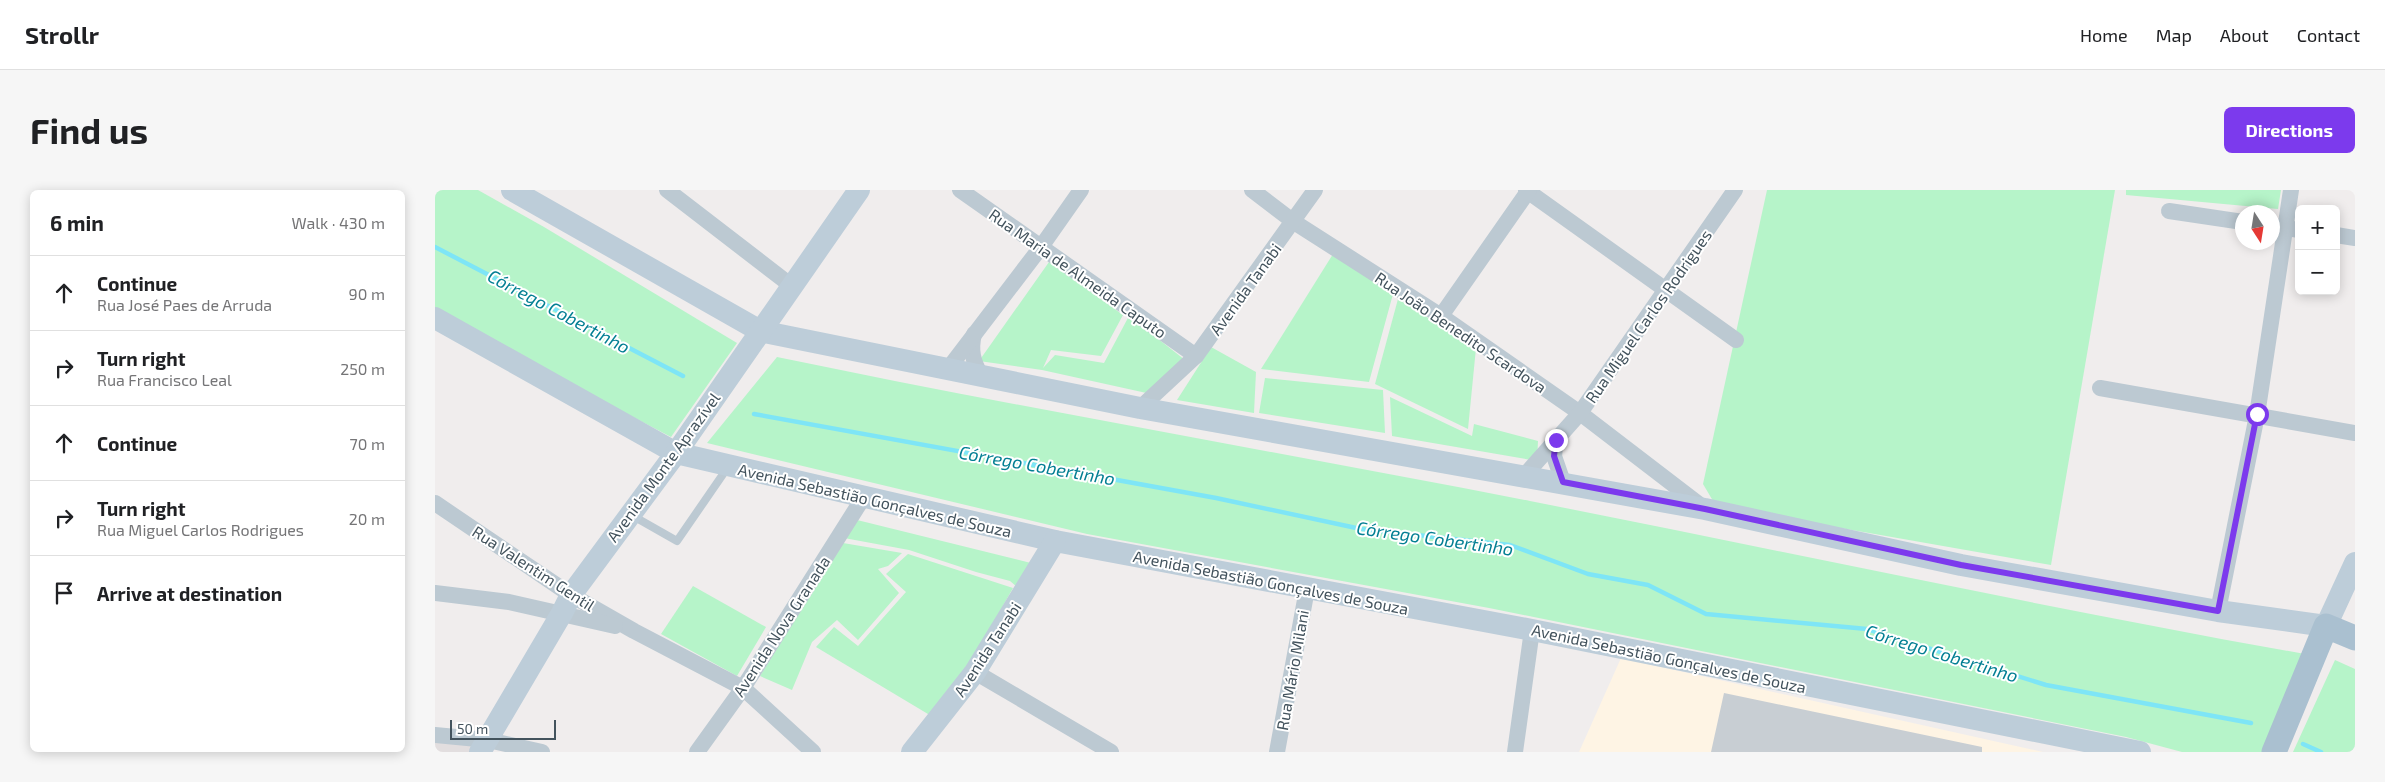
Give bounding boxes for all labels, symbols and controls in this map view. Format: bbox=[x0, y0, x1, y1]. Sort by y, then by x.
text: Strollr bbox=[25, 20, 99, 49]
text: Home bbox=[2080, 24, 2128, 46]
text: Map bbox=[2156, 24, 2192, 46]
text: About bbox=[2220, 24, 2269, 46]
text: Contact bbox=[2297, 24, 2360, 46]
button: Directions bbox=[2224, 107, 2355, 153]
text: Find us bbox=[30, 109, 148, 151]
street label: Rua Maria de Almeida Caputo bbox=[986, 204, 1170, 342]
north arrow bbox=[2235, 205, 2280, 250]
map controls bbox=[2295, 205, 2340, 295]
button: + bbox=[2295, 205, 2340, 250]
text: 6 min bbox=[50, 210, 104, 235]
text: Walk · 430 m bbox=[292, 213, 385, 232]
street label: Rua Miguel Carlos Rodrigues bbox=[1581, 226, 1715, 406]
street label: Avenida Tanabi bbox=[1205, 239, 1285, 339]
button: − bbox=[2295, 250, 2340, 295]
water label: Córrego Cobertinho bbox=[484, 264, 634, 358]
street label: Rua João Benedito Scardova bbox=[1372, 268, 1550, 396]
text: Continue bbox=[97, 272, 177, 295]
icon: ahead bbox=[50, 279, 78, 307]
text: 90 m bbox=[349, 284, 385, 303]
text: Rua José Paes de Arruda bbox=[97, 295, 272, 314]
text: Turn right bbox=[97, 347, 185, 370]
icon: right bbox=[50, 354, 78, 382]
text: 250 m bbox=[340, 359, 385, 378]
text: Rua Francisco Leal bbox=[97, 370, 232, 389]
street label: Avenida Monte Aprazível bbox=[602, 388, 724, 545]
route start bbox=[2246, 403, 2269, 426]
icon: ahead bbox=[50, 429, 78, 457]
route end bbox=[1545, 429, 1568, 452]
text: Continue bbox=[97, 432, 177, 455]
text: 70 m bbox=[350, 434, 385, 453]
water label: Córrego Cobertinho bbox=[957, 440, 1117, 490]
street label: Avenida Sebastião Gonçalves de Souza bbox=[736, 459, 1014, 542]
text: Turn right bbox=[97, 497, 185, 520]
icon: right bbox=[50, 504, 78, 532]
text: 20 m bbox=[349, 509, 385, 528]
water label: Córrego Cobertinho bbox=[1355, 516, 1515, 560]
text: Rua Miguel Carlos Rodrigues bbox=[97, 520, 304, 539]
street label: Rua Valentim Gentil bbox=[469, 521, 599, 615]
street label: Avenida Sebastião Gonçalves de Souza bbox=[1132, 546, 1410, 619]
street label: Avenida Nova Granada bbox=[728, 552, 834, 700]
icon: arrive bbox=[50, 579, 78, 607]
text: Arrive at destination bbox=[97, 582, 282, 605]
street label: Avenida Tanabi bbox=[949, 598, 1025, 700]
street label: Rua Mário Milani bbox=[1272, 608, 1312, 732]
water label: Córrego Cobertinho bbox=[1863, 619, 2021, 687]
street label: Avenida Sebastião Gonçalves de Souza bbox=[1530, 620, 1808, 697]
scale bar bbox=[450, 717, 556, 740]
text: 50 m bbox=[457, 720, 488, 737]

